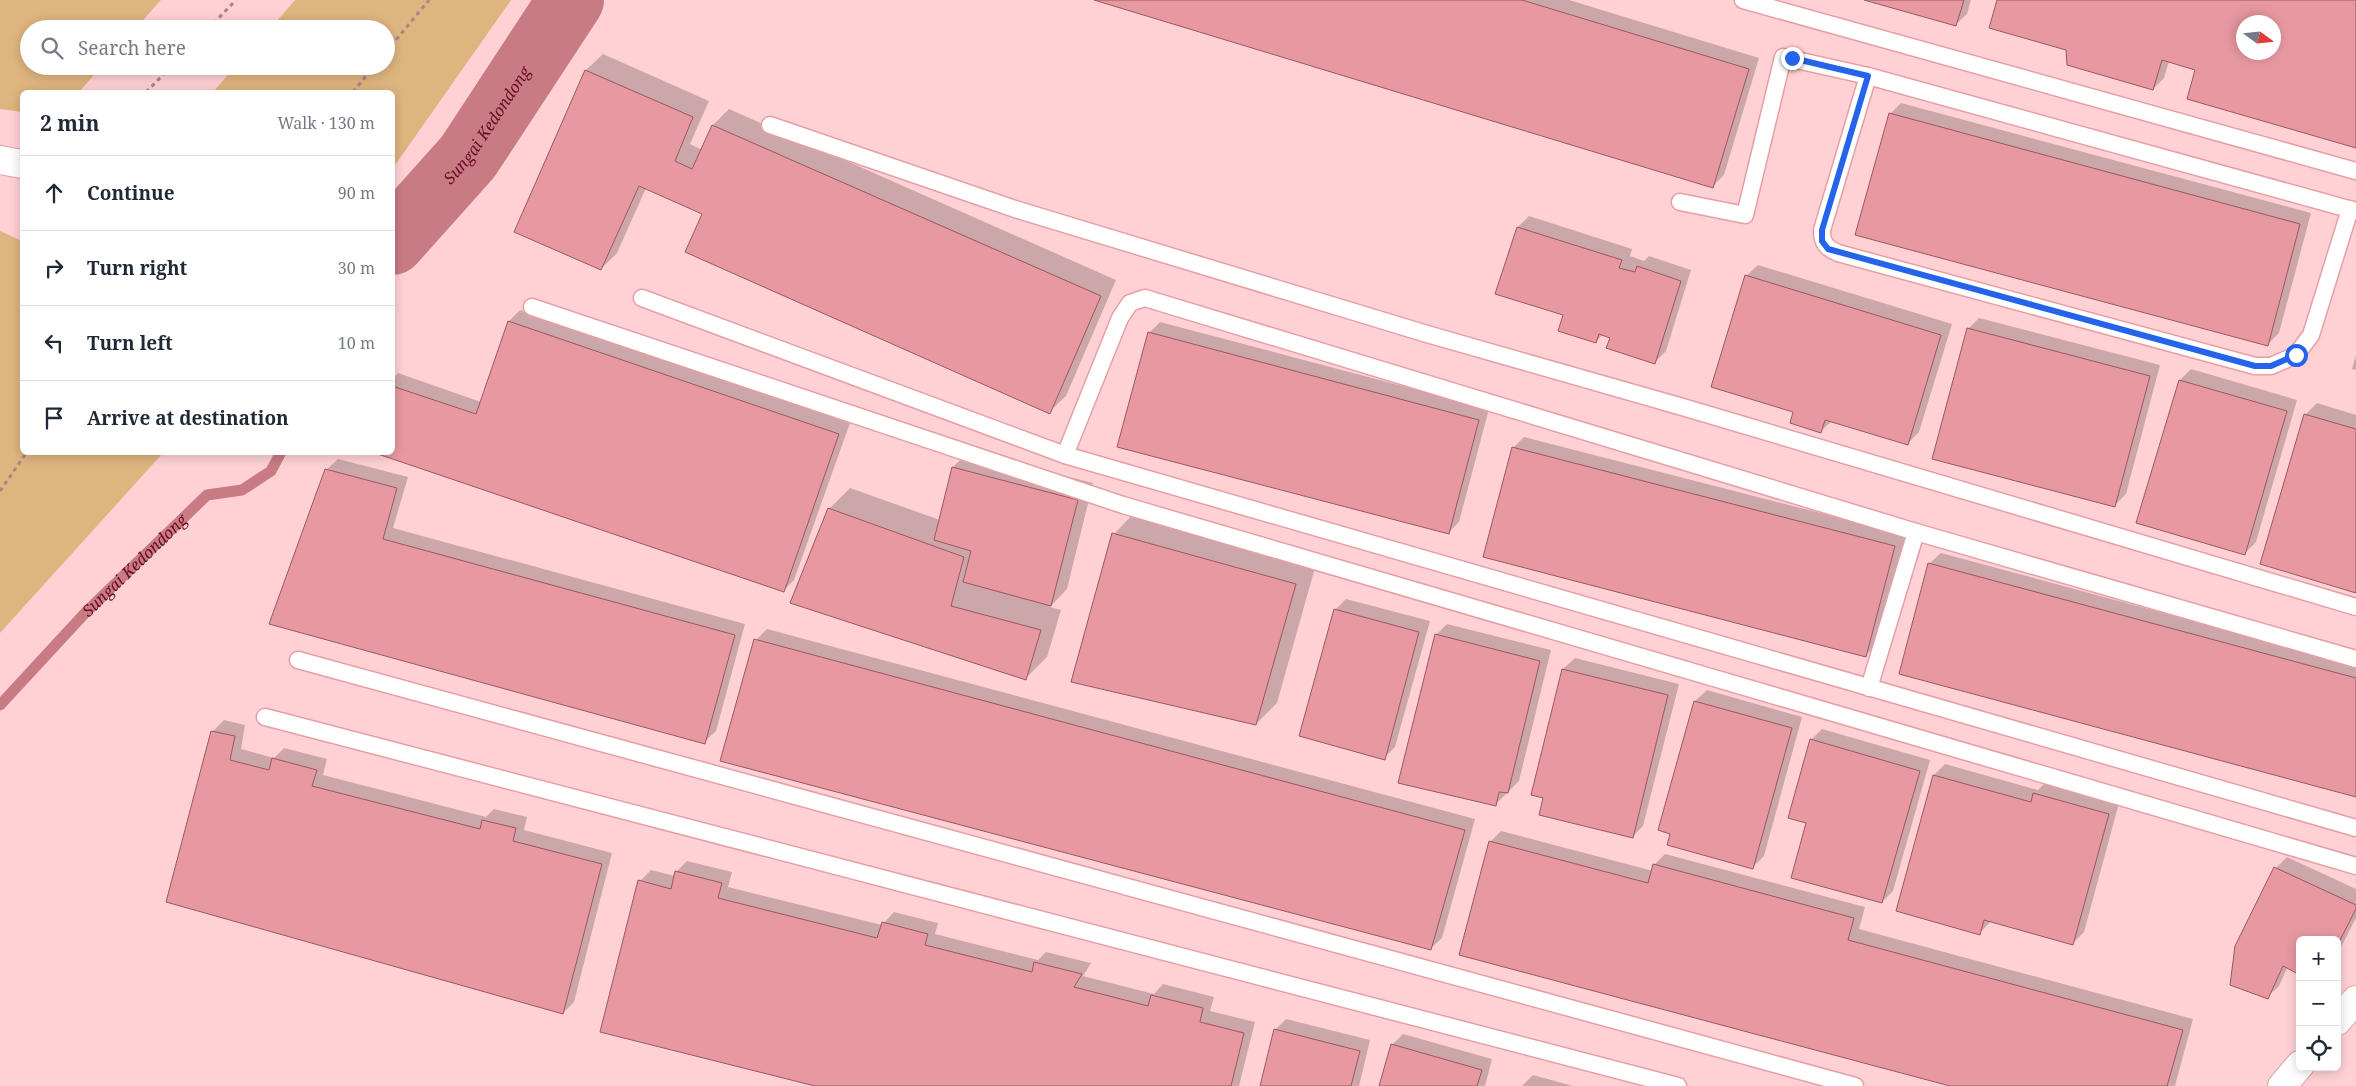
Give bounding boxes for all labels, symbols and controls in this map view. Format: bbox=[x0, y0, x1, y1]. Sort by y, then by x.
north arrow bbox=[2236, 15, 2281, 60]
search box bbox=[20, 20, 395, 75]
icon: search bbox=[38, 34, 66, 62]
text: Search here bbox=[78, 35, 186, 61]
route end bbox=[1781, 47, 1804, 70]
water label: Sungai Kedondong bbox=[438, 61, 536, 189]
text: 2 min bbox=[40, 109, 99, 137]
text: Walk · 130 m bbox=[278, 112, 375, 134]
icon: ahead bbox=[40, 179, 68, 207]
text: Continue bbox=[87, 180, 175, 206]
text: 90 m bbox=[338, 182, 375, 204]
icon: right bbox=[40, 254, 68, 282]
text: Turn right bbox=[87, 255, 187, 281]
text: 30 m bbox=[338, 257, 375, 279]
icon: left bbox=[40, 329, 68, 357]
text: Turn left bbox=[87, 330, 173, 356]
text: 10 m bbox=[338, 332, 375, 354]
route start bbox=[2285, 344, 2308, 367]
icon: arrive bbox=[40, 404, 68, 432]
text: Arrive at destination bbox=[87, 405, 289, 431]
water label: Sungai Kedondong bbox=[77, 508, 193, 621]
map controls bbox=[2296, 936, 2341, 1071]
button: + bbox=[2296, 936, 2341, 981]
button: − bbox=[2296, 981, 2341, 1026]
button: locate bbox=[2296, 1026, 2341, 1071]

